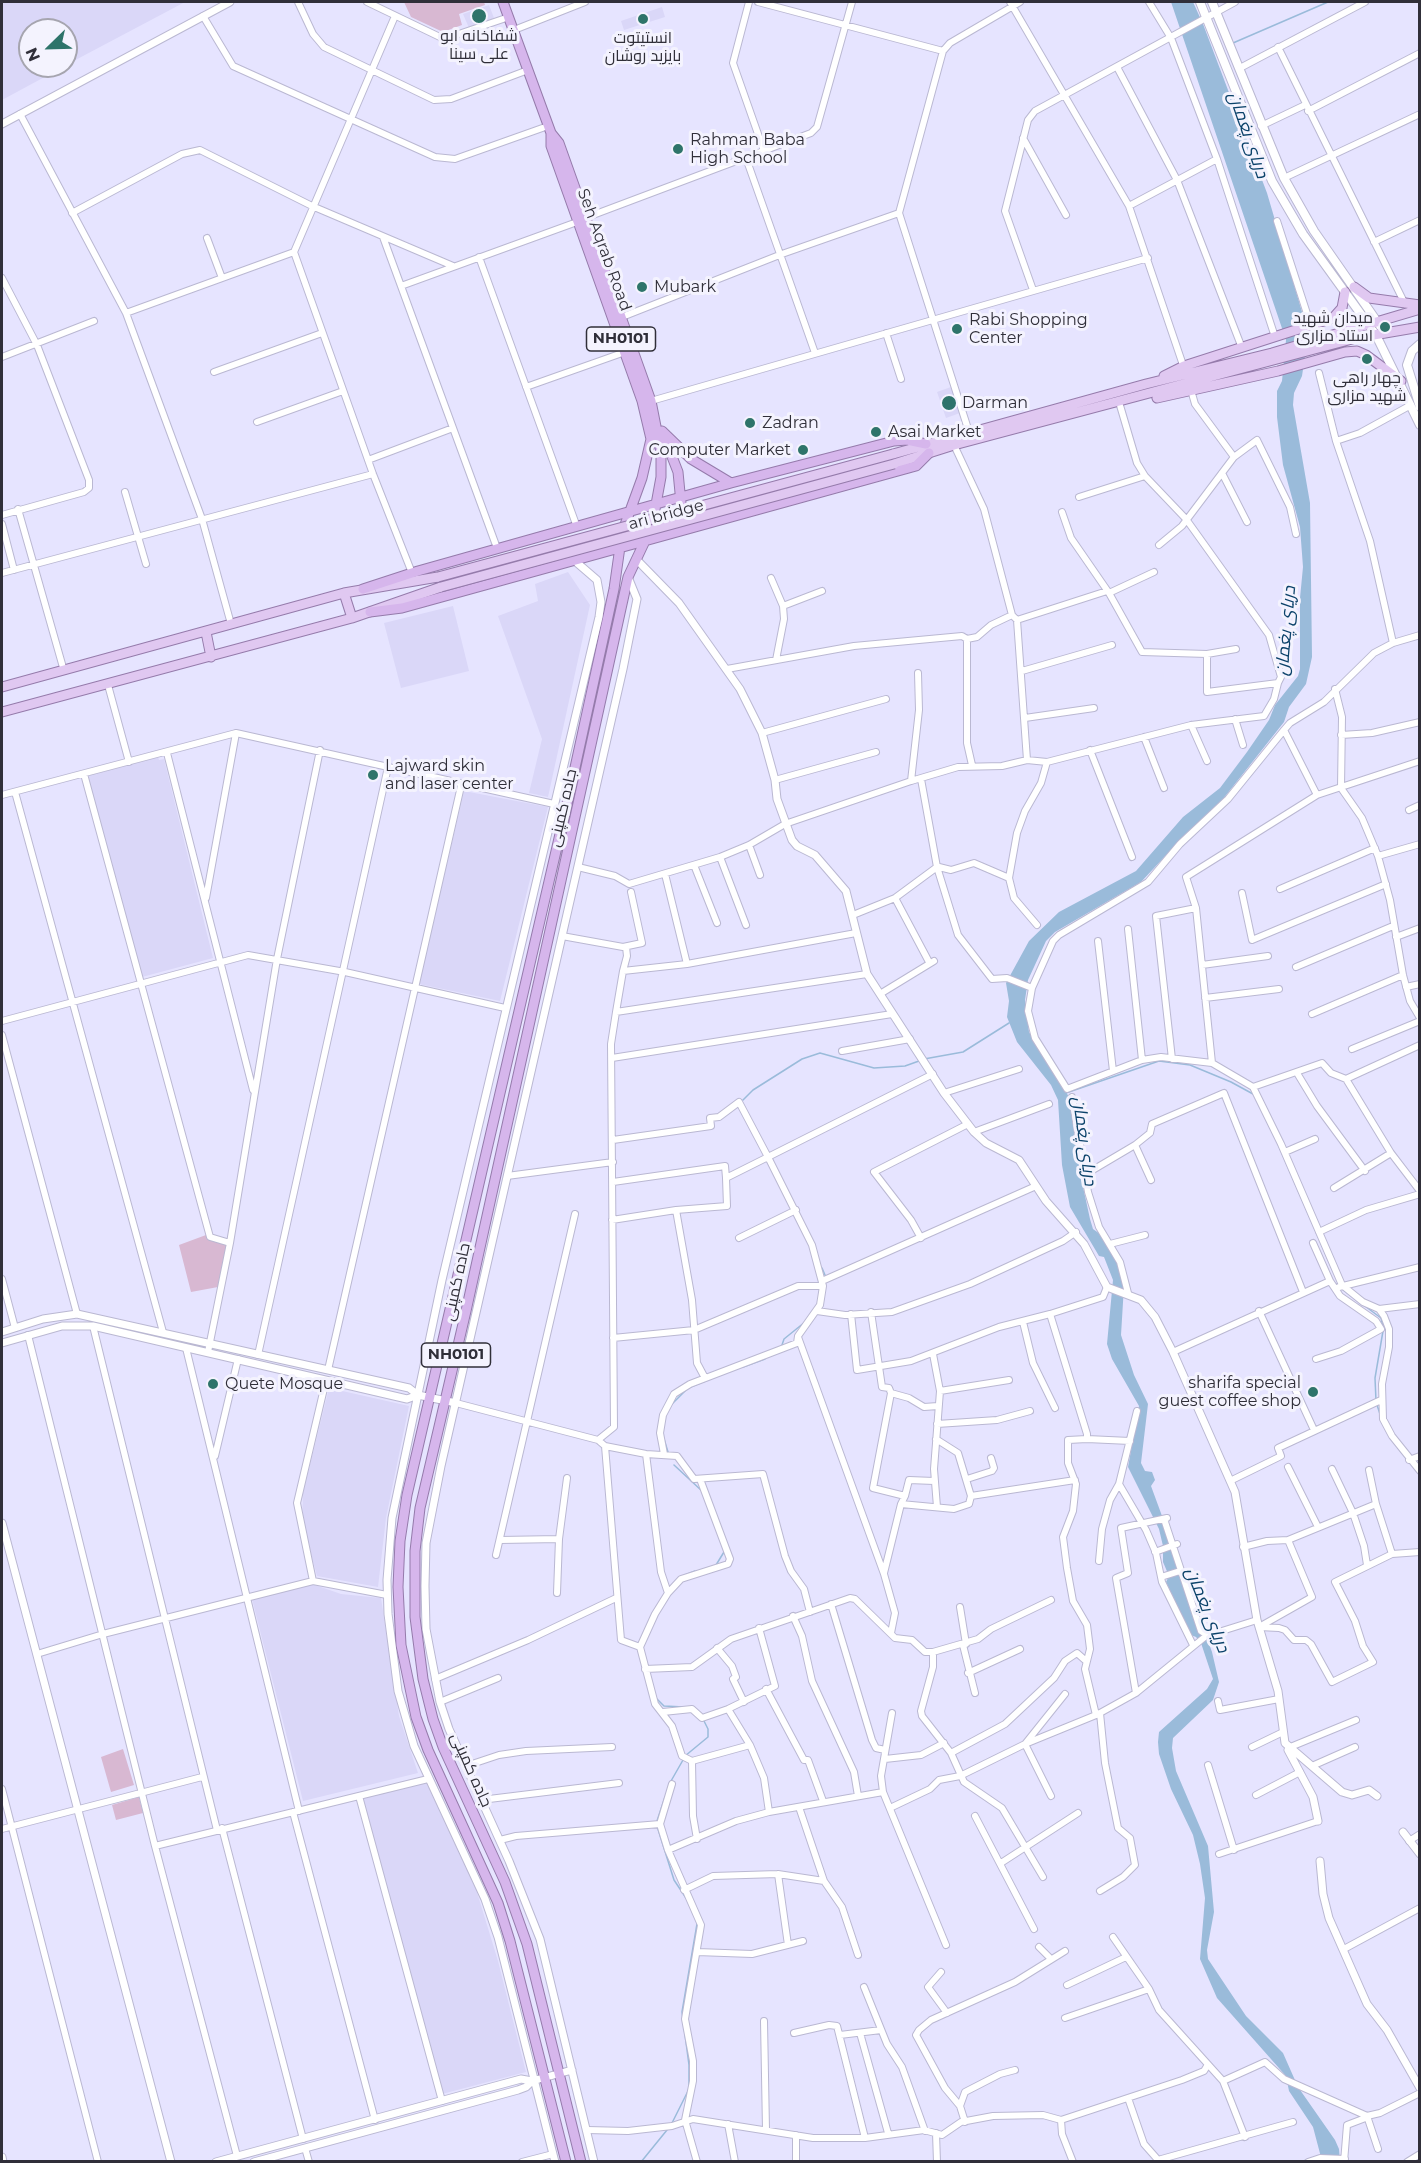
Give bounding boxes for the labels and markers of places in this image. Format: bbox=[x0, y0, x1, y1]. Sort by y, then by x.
marker: شفاخانه ابو علی سینا bbox=[470, 7, 488, 25]
marker: انستیتوت بایزید روشان bbox=[636, 12, 650, 26]
place label: شفاخانه ابو علی سینا bbox=[440, 26, 518, 64]
place label: انستیتوت بایزید روشان bbox=[605, 28, 681, 66]
place label: Rahman Baba High School bbox=[690, 130, 805, 168]
marker: Rahman Baba High School bbox=[671, 142, 685, 156]
place label: Mubark bbox=[654, 277, 716, 297]
marker: Mubark bbox=[635, 280, 649, 294]
place label: میدان شهید استاد مزاری bbox=[1293, 308, 1373, 346]
place label: Rabi Shopping Center bbox=[969, 310, 1088, 348]
marker: میدان شهید استاد مزاری bbox=[1378, 320, 1392, 334]
marker: Rabi Shopping Center bbox=[950, 322, 964, 336]
marker: چهار راهی شهید مزاری bbox=[1360, 352, 1374, 366]
place label: چهار راهی شهید مزاری bbox=[1327, 368, 1407, 406]
place label: Darman bbox=[962, 393, 1028, 413]
marker: Darman bbox=[940, 394, 958, 412]
place label: Zadran bbox=[762, 413, 819, 433]
marker: Zadran bbox=[743, 416, 757, 430]
place label: Asai Market bbox=[888, 422, 982, 442]
marker: Asai Market bbox=[869, 425, 883, 439]
place label: Computer Market bbox=[649, 440, 791, 460]
marker: Computer Market bbox=[796, 443, 810, 457]
place label: Lajward skin and laser center bbox=[385, 756, 514, 794]
marker: Lajward skin and laser center bbox=[366, 768, 380, 782]
place label: sharifa special guest coffee shop bbox=[1158, 1373, 1301, 1411]
place label: Quete Mosque bbox=[225, 1374, 343, 1394]
marker: Quete Mosque bbox=[206, 1377, 220, 1391]
marker: sharifa special guest coffee shop bbox=[1306, 1385, 1320, 1399]

